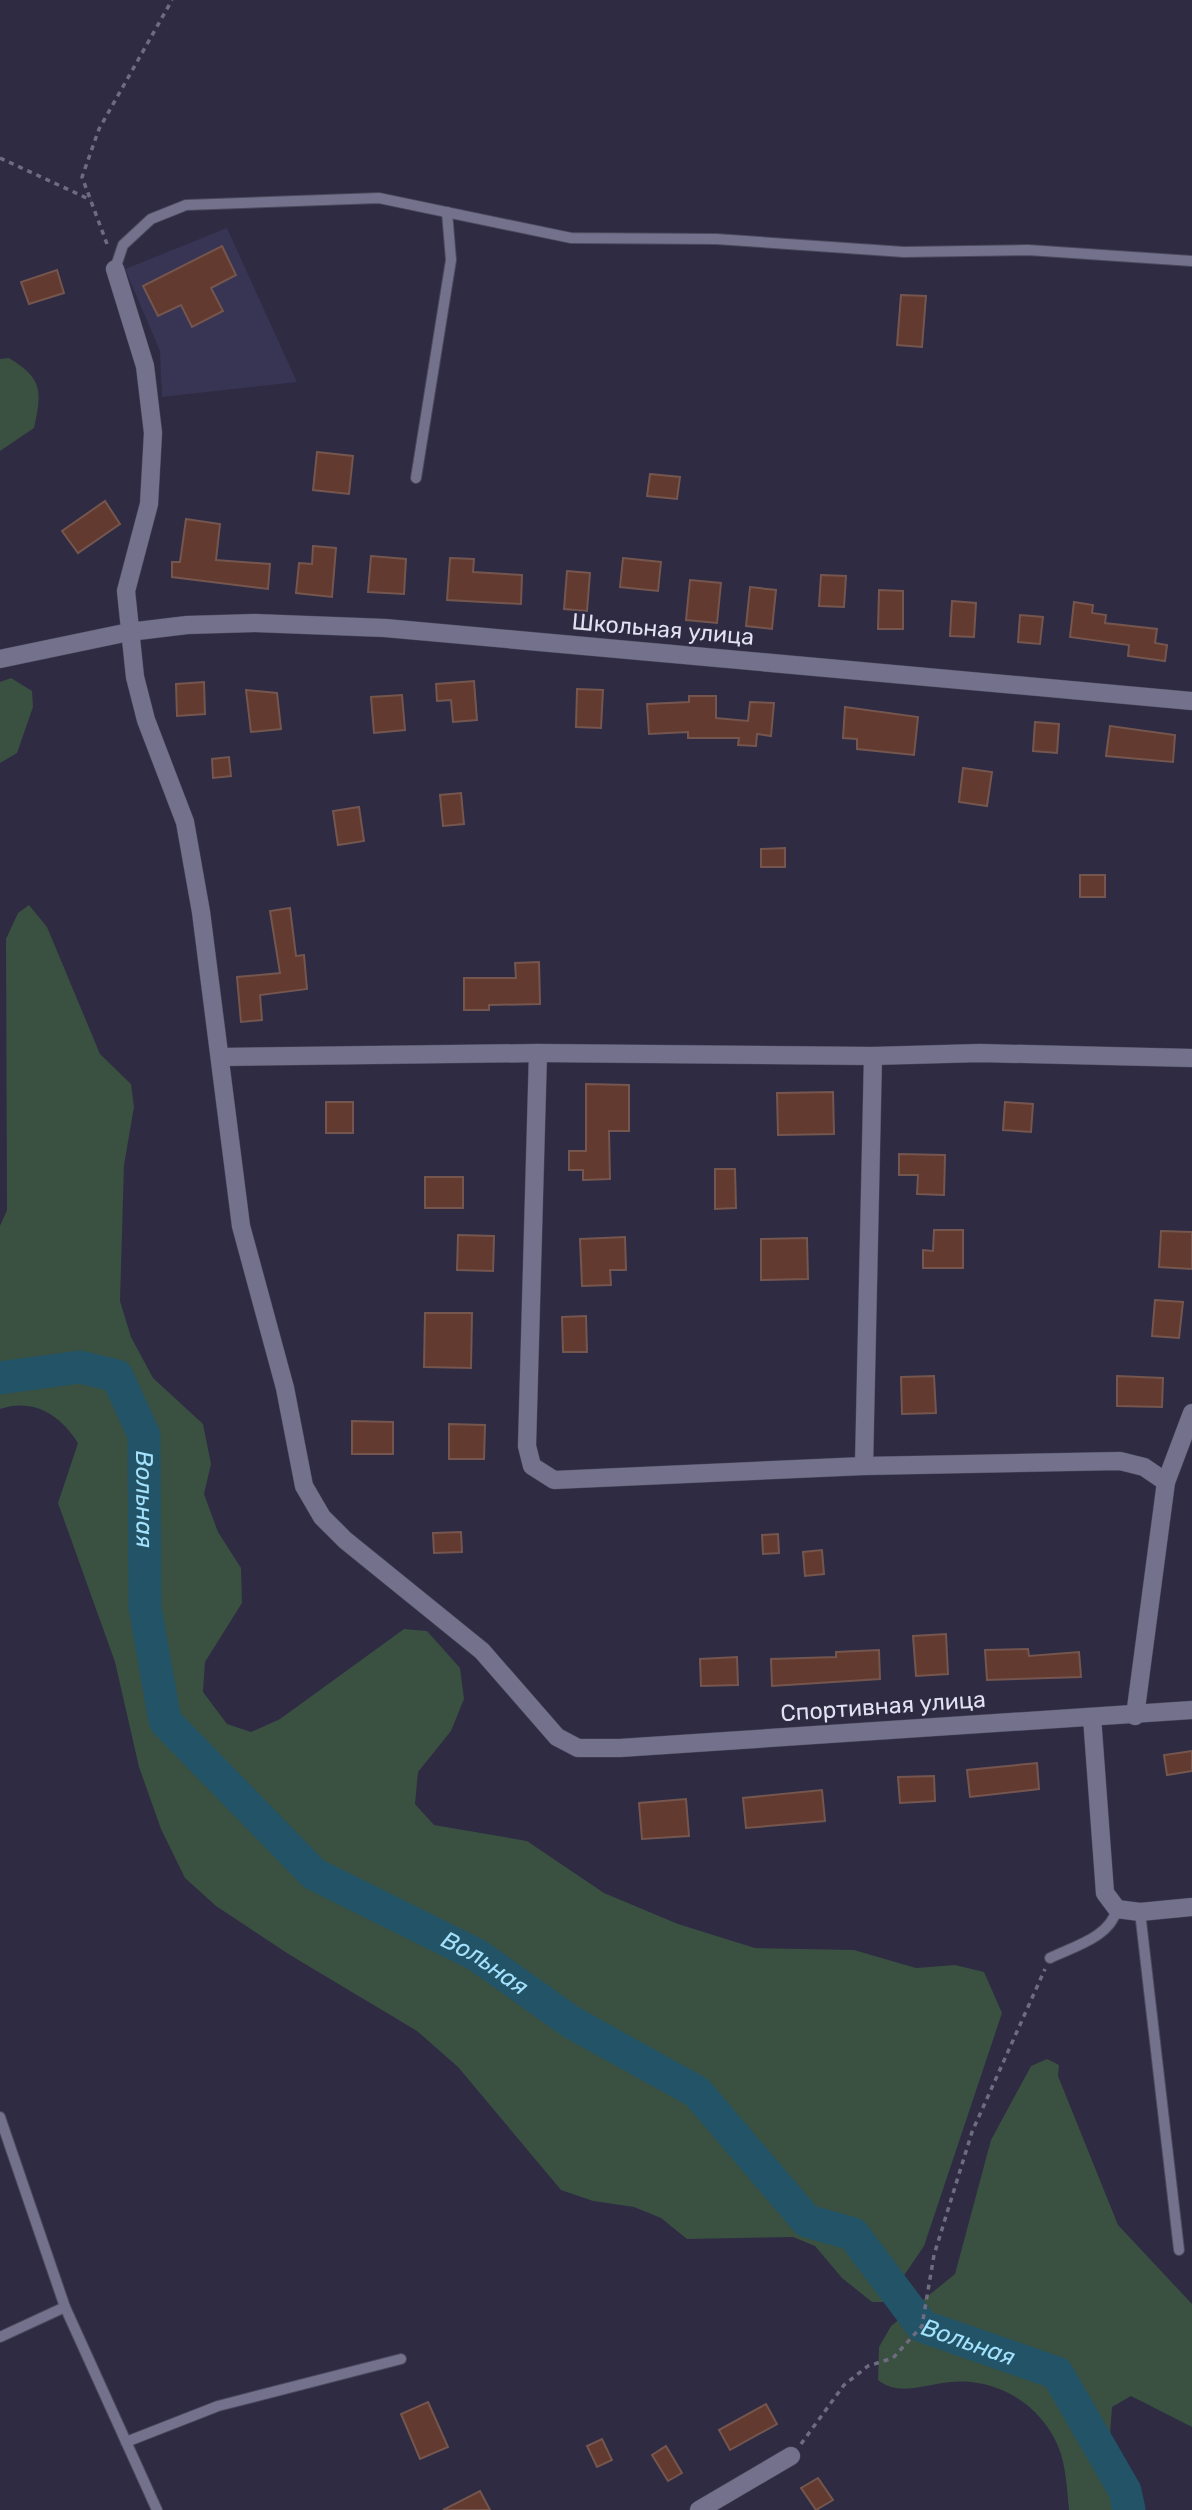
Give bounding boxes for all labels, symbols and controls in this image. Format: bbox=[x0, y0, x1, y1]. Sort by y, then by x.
street label: Школьная улица bbox=[571, 607, 755, 651]
water label: Вольная bbox=[130, 1450, 159, 1548]
street label: Спортивная улица bbox=[779, 1685, 987, 1727]
water label: Вольная bbox=[437, 1926, 534, 2001]
water label: Вольная bbox=[918, 2313, 1019, 2371]

